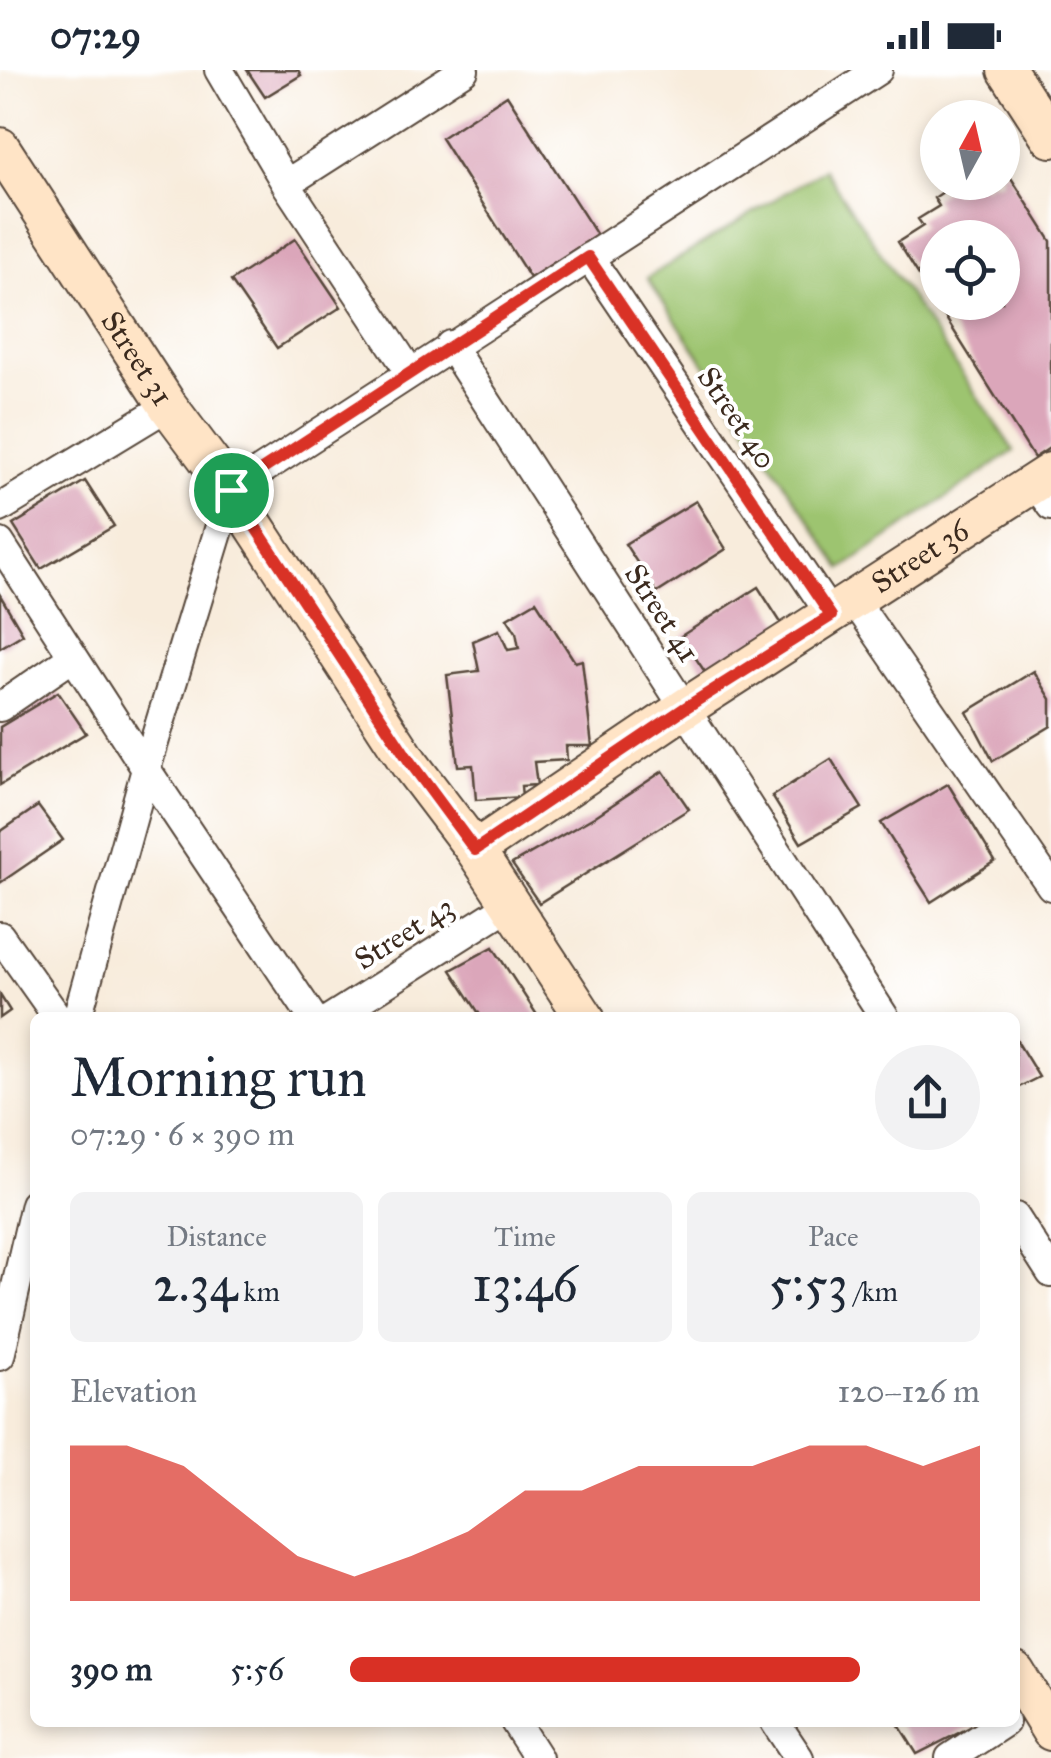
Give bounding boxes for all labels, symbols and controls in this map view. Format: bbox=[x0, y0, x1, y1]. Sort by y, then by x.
text: 07:29 bbox=[50, 12, 141, 58]
north arrow bbox=[920, 100, 1020, 200]
map controls bbox=[920, 100, 1020, 320]
button: locate bbox=[920, 220, 1020, 320]
street label: Street 31 bbox=[93, 305, 181, 412]
street label: Street 40 bbox=[690, 360, 784, 476]
pin bbox=[189, 448, 274, 533]
icon: arrive bbox=[204, 463, 259, 518]
street label: Street 36 bbox=[865, 511, 977, 601]
street label: Street 41 bbox=[617, 557, 707, 669]
street label: Street 43 bbox=[348, 889, 460, 977]
text: Morning run bbox=[70, 1044, 367, 1111]
button: share bbox=[875, 1045, 980, 1150]
text: 07:29 · 6 × 390 m bbox=[70, 1115, 295, 1154]
text: Distance bbox=[166, 1219, 267, 1254]
text: Time bbox=[494, 1219, 556, 1254]
text: Pace bbox=[808, 1219, 859, 1254]
text: 2.34 bbox=[153, 1254, 237, 1315]
text: 13:46 bbox=[472, 1254, 578, 1315]
text: 5:53 bbox=[769, 1254, 848, 1315]
text: km bbox=[237, 1274, 280, 1309]
text: /km bbox=[848, 1274, 898, 1309]
text: Elevation bbox=[70, 1372, 197, 1411]
text: 120–126 m bbox=[838, 1372, 980, 1411]
text: 390 m bbox=[70, 1650, 152, 1689]
text: 5:56 bbox=[230, 1650, 284, 1689]

